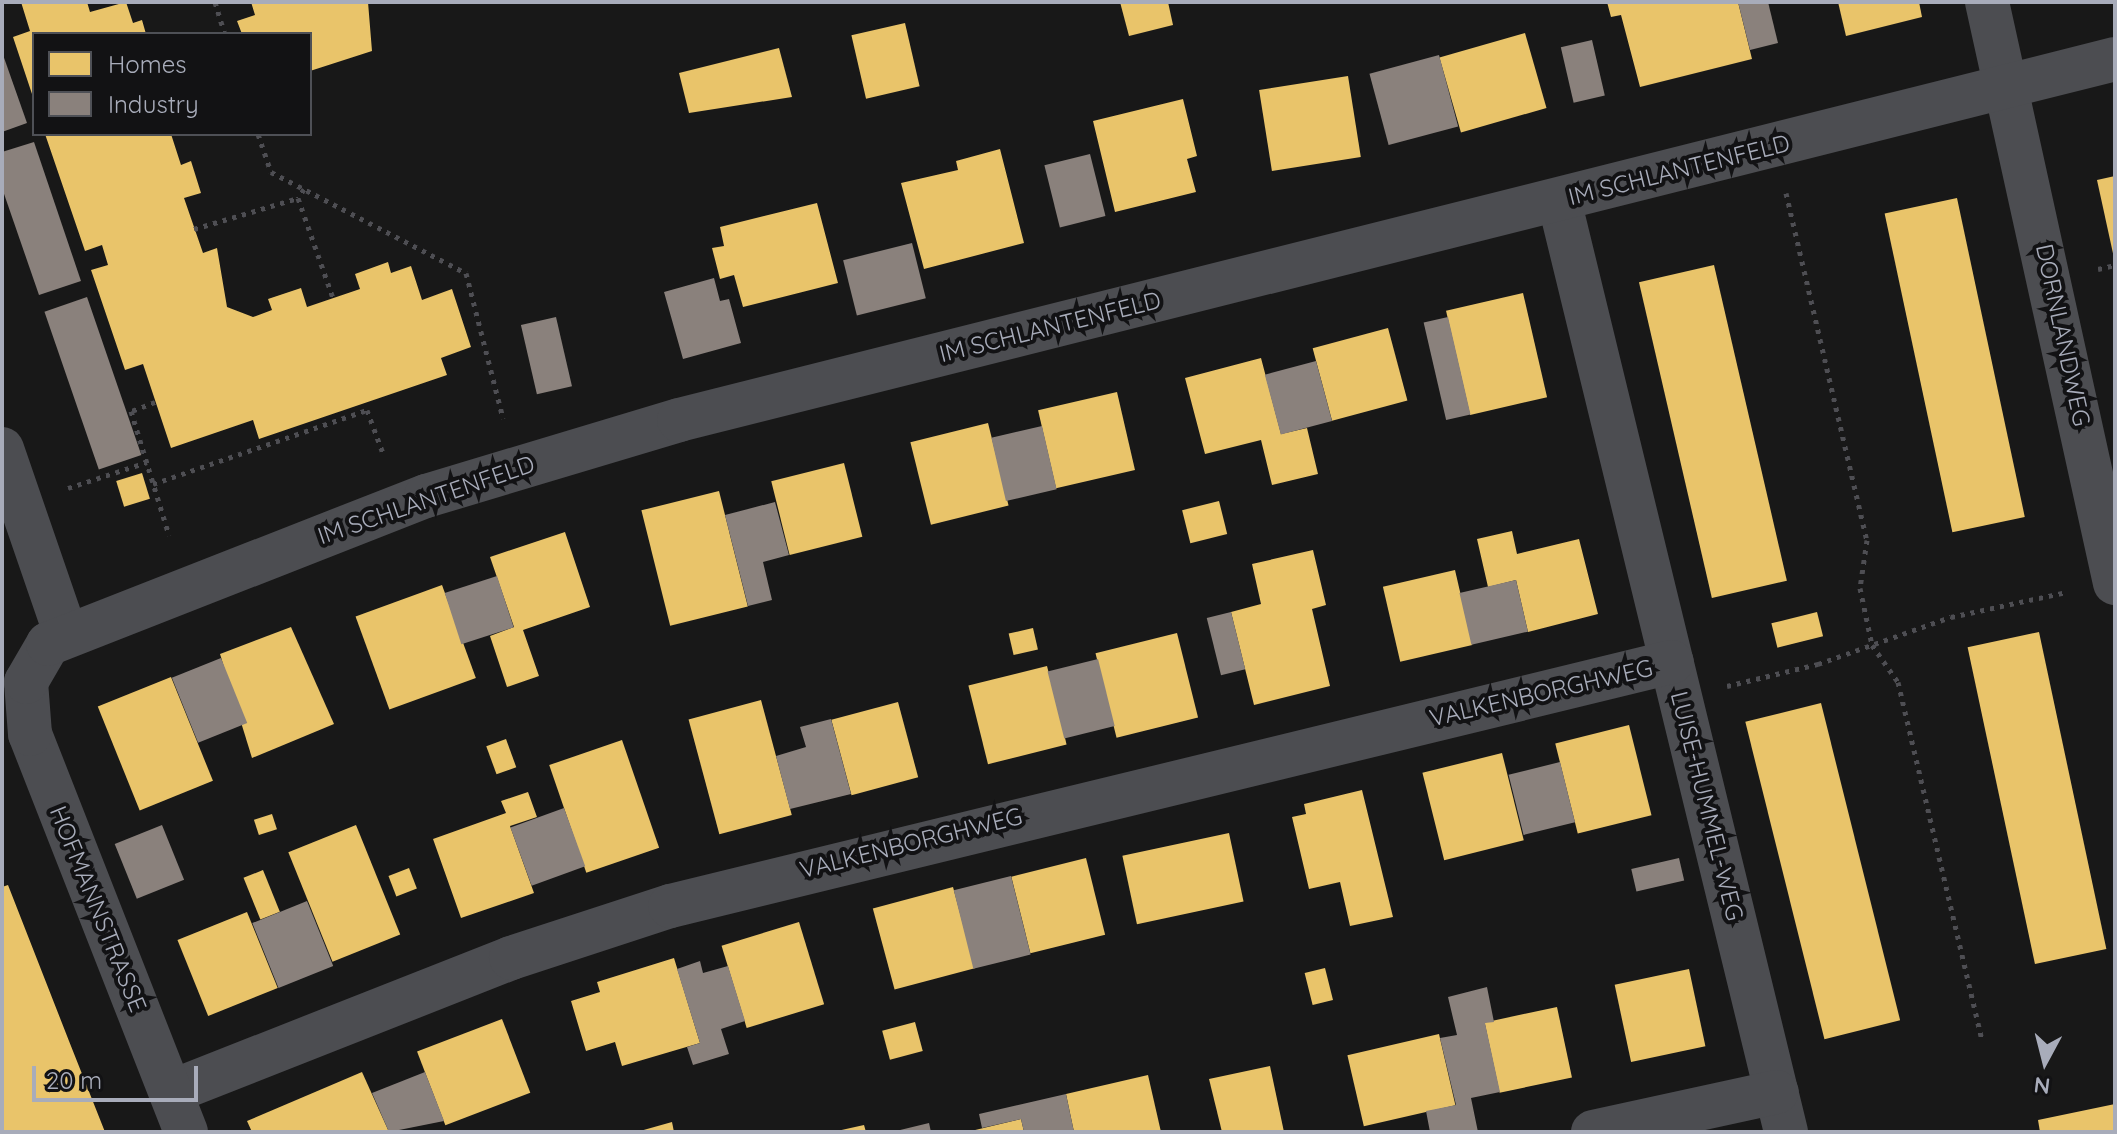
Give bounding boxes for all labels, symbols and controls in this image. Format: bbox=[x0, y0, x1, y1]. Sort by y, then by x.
legend bbox=[32, 32, 312, 136]
text: Homes bbox=[108, 49, 186, 79]
text: Industry bbox=[108, 89, 199, 119]
street label: IM SCHLANTENFELD bbox=[1565, 129, 1793, 211]
street label: DORNLANDWEG bbox=[2030, 241, 2096, 429]
street label: IM SCHLANTENFELD bbox=[936, 286, 1164, 368]
street label: IM SCHLANTENFELD bbox=[314, 449, 538, 551]
street label: VALKENBORGHWEG bbox=[1427, 653, 1655, 733]
street label: LUISE-HUMMEL-WEG bbox=[1665, 688, 1749, 924]
street label: VALKENBORGHWEG bbox=[797, 801, 1025, 885]
street label: HOFMANNSTRASSE bbox=[43, 802, 153, 1016]
north arrow bbox=[2005, 1022, 2085, 1102]
scale bar bbox=[36, 1050, 202, 1100]
text: 20 m bbox=[46, 1065, 102, 1095]
text: N bbox=[2032, 1071, 2052, 1101]

